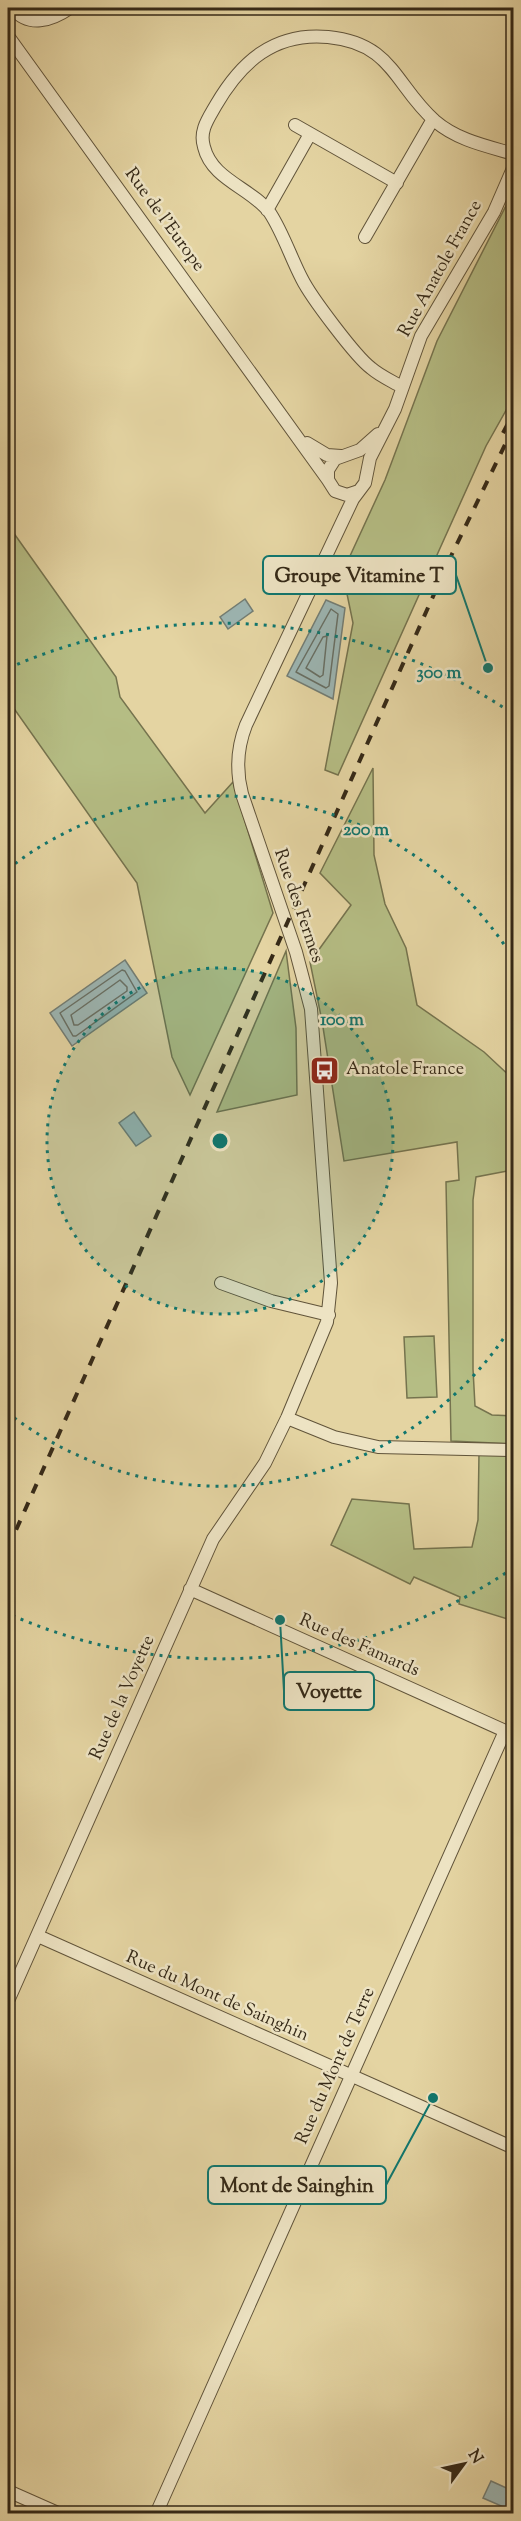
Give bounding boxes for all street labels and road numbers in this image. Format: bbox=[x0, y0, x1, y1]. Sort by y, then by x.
street label: Rue de l'Europe bbox=[117, 163, 211, 277]
street label: Rue Anatole France bbox=[393, 196, 489, 342]
street label: Rue des Fermes bbox=[266, 845, 330, 967]
street label: Rue des Famards bbox=[295, 1608, 423, 1684]
street label: Rue de la Voyette bbox=[84, 1631, 162, 1765]
street label: Rue du Mont de Sainghin bbox=[121, 1945, 313, 2049]
street label: Rue du Mont de Terre bbox=[290, 1983, 382, 2149]

